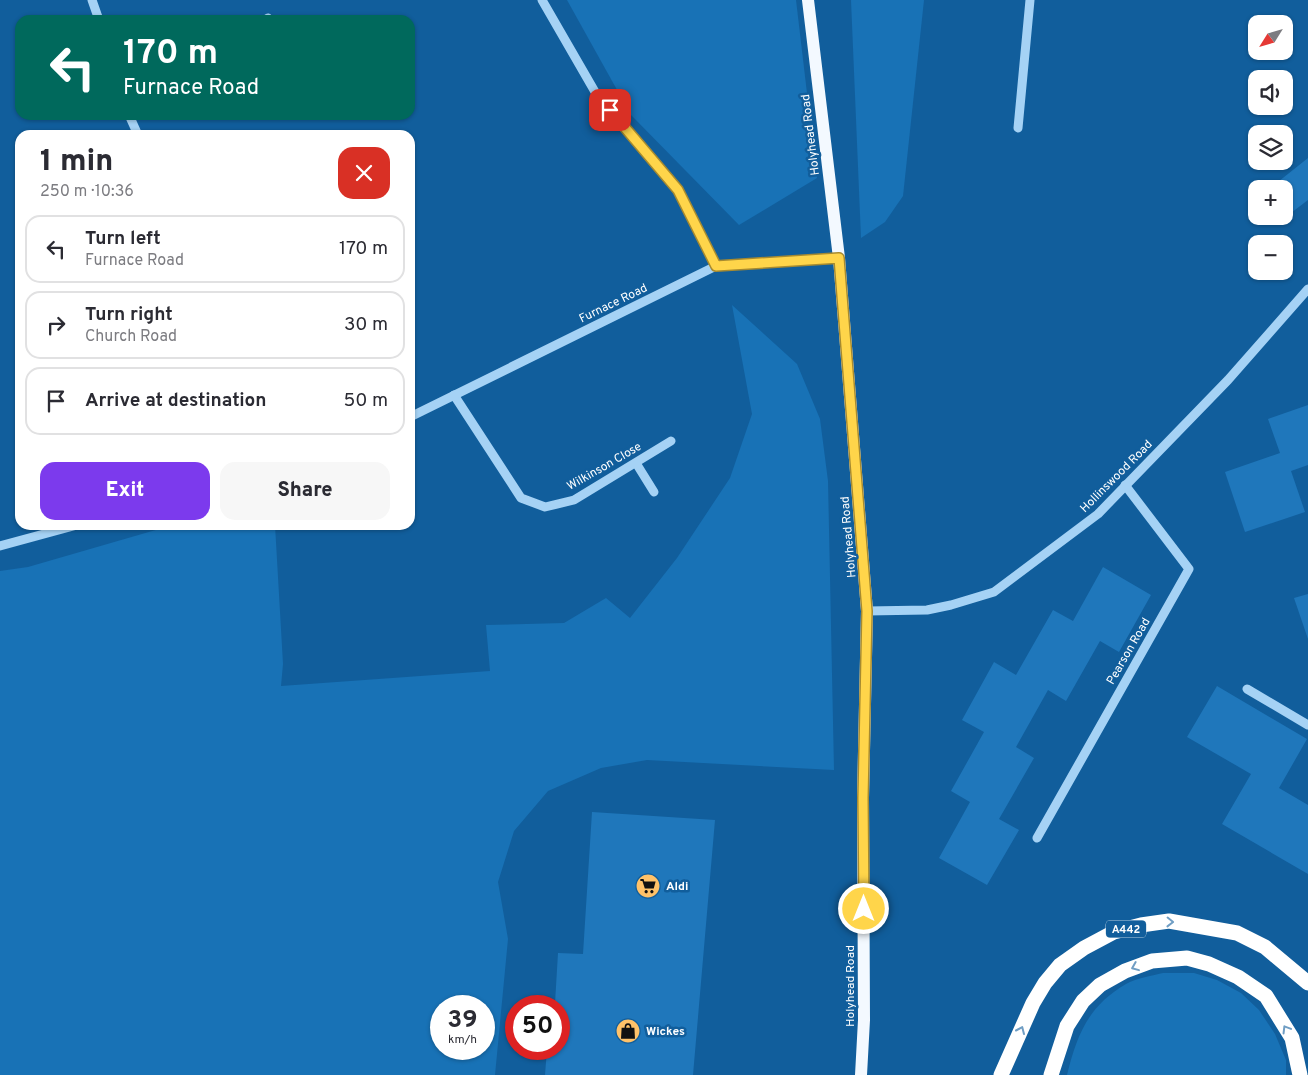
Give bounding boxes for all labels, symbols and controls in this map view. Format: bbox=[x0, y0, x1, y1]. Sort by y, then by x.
north arrow bbox=[1248, 15, 1292, 60]
map controls bbox=[1248, 15, 1293, 280]
text: 170 m bbox=[123, 32, 218, 76]
icon: left bbox=[40, 35, 105, 100]
button: sound bbox=[1248, 70, 1293, 115]
text: Furnace Road bbox=[123, 75, 259, 102]
pin bbox=[589, 89, 631, 131]
street label: Holyhead Road bbox=[798, 93, 824, 176]
icon: arrive bbox=[596, 96, 624, 124]
button: layers bbox=[1248, 125, 1293, 170]
text: 1 min bbox=[40, 144, 113, 181]
button: close bbox=[338, 147, 390, 199]
button: + bbox=[1248, 180, 1293, 225]
text: 250 m · 10:36 bbox=[40, 182, 134, 202]
text: Turn left bbox=[85, 227, 161, 251]
icon: left bbox=[42, 235, 70, 263]
button: − bbox=[1248, 235, 1293, 280]
text: 170 m bbox=[339, 237, 388, 261]
text: Furnace Road bbox=[85, 251, 184, 271]
street label: Furnace Road bbox=[577, 280, 650, 327]
text: Turn right bbox=[85, 303, 173, 327]
icon: right bbox=[42, 311, 70, 339]
text: 30 m bbox=[344, 313, 388, 337]
text: Church Road bbox=[85, 327, 177, 347]
icon: arrive bbox=[42, 387, 70, 415]
text: Arrive at destination bbox=[85, 389, 266, 413]
text: 50 m bbox=[343, 389, 388, 413]
street label: Hollinswood Road bbox=[1077, 437, 1156, 516]
street label: Wilkinson Close bbox=[564, 439, 645, 495]
button: Exit bbox=[40, 462, 210, 520]
button: Share bbox=[220, 462, 390, 520]
street label: Holyhead Road bbox=[837, 495, 861, 578]
street label: Pearson Road bbox=[1103, 615, 1154, 688]
supermarket icon: Aldi bbox=[635, 873, 661, 899]
place label: Aldi bbox=[666, 879, 688, 895]
position arrow bbox=[837, 882, 889, 934]
one-way arrow bbox=[1167, 917, 1175, 927]
road number: A442 bbox=[1106, 921, 1146, 938]
street label: Holyhead Road bbox=[843, 945, 859, 1027]
one-way arrow bbox=[1132, 961, 1140, 971]
speed limit sign: 50 bbox=[505, 995, 570, 1060]
text: 39 bbox=[447, 1005, 478, 1037]
shop icon: Wickes bbox=[615, 1018, 641, 1044]
place label: Wickes bbox=[646, 1024, 685, 1040]
one-way arrow bbox=[1282, 1025, 1292, 1034]
one-way arrow bbox=[1015, 1026, 1026, 1035]
text: km/h bbox=[448, 1032, 477, 1048]

